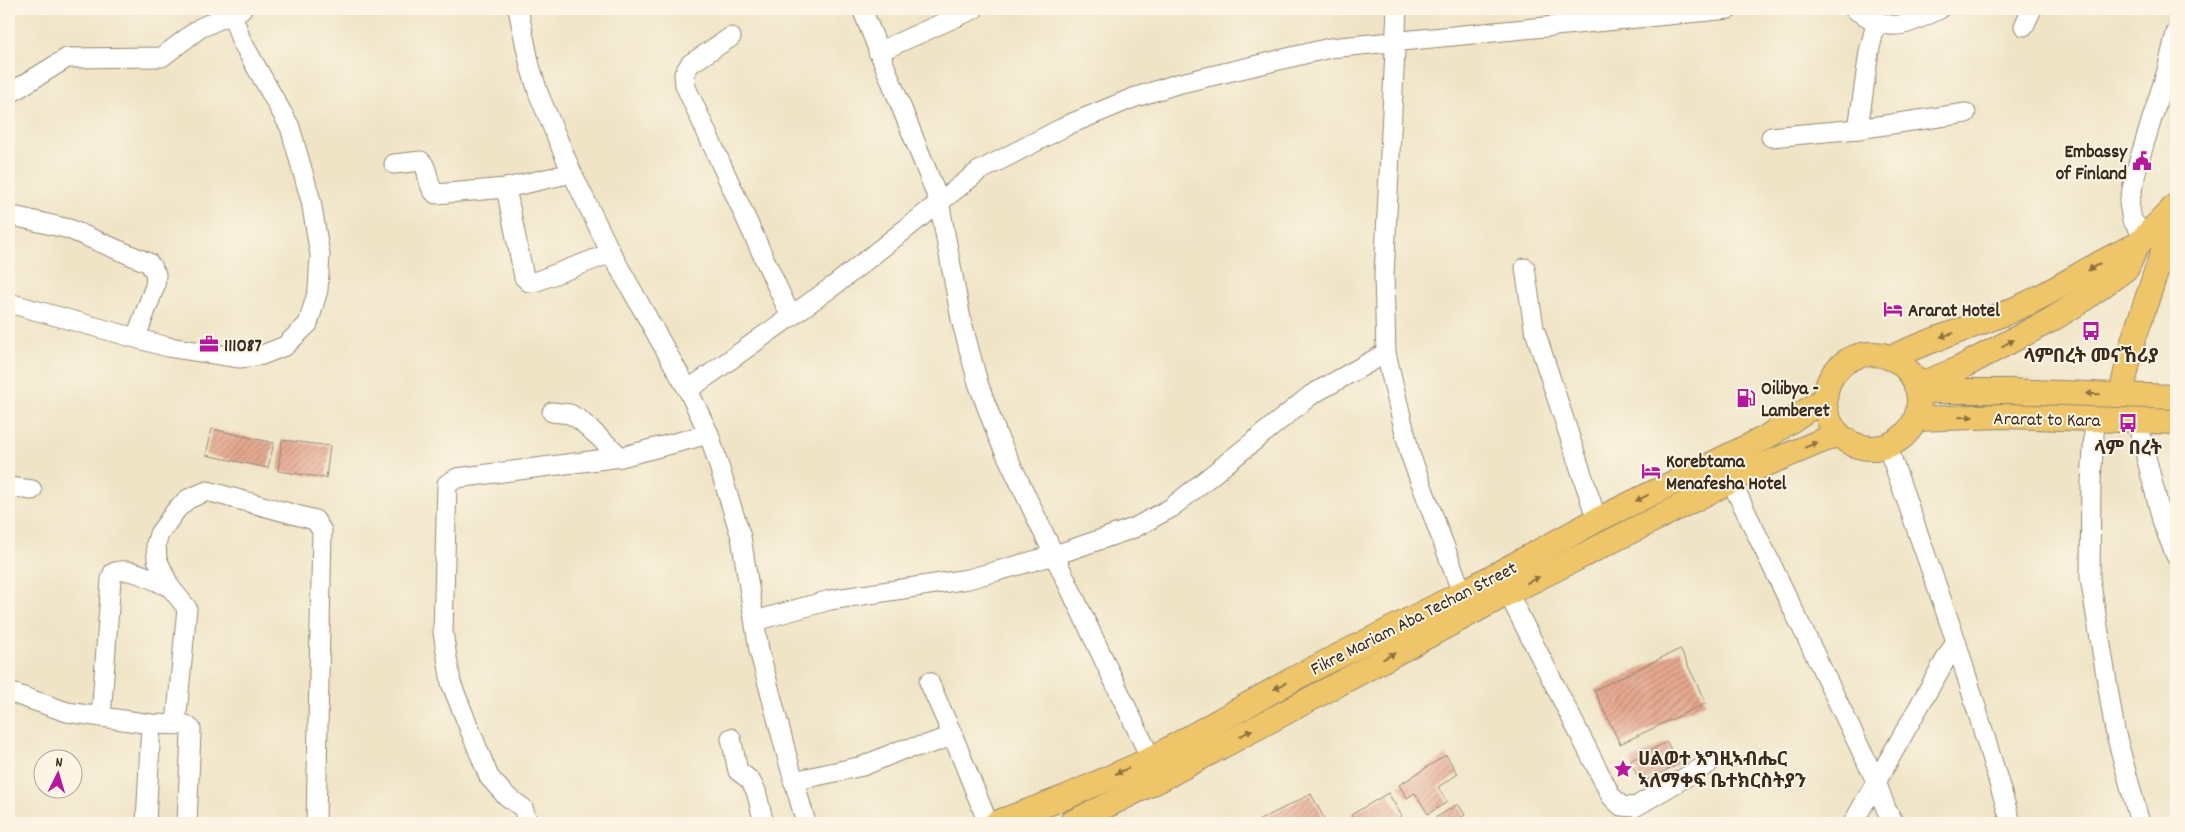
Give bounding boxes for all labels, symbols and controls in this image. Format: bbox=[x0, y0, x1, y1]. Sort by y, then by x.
place label: Embassy of Finland bbox=[2056, 140, 2128, 189]
public building icon: Embassy of Finland bbox=[2131, 150, 2153, 172]
one-way arrow bbox=[2087, 262, 2100, 272]
hotel icon: Ararat Hotel bbox=[1882, 298, 1904, 320]
place label: Ararat Hotel bbox=[1908, 299, 2000, 326]
bus stop icon: ላምበረት መናኸሪያ bbox=[2080, 320, 2102, 342]
one-way arrow bbox=[1939, 331, 1955, 339]
office icon: 111087 bbox=[198, 333, 220, 355]
place label: 111087 bbox=[224, 334, 262, 361]
one-way arrow bbox=[2001, 339, 2015, 347]
place label: ላምበረት መናኸሪያ bbox=[2023, 345, 2159, 372]
place label: Oilibya - Lamberet bbox=[1761, 377, 1830, 426]
fuel station icon: Oilibya - Lamberet bbox=[1735, 387, 1757, 409]
one-way arrow bbox=[2084, 389, 2100, 397]
street label: Ararat to Kara bbox=[1993, 407, 2102, 436]
bus stop icon: ላም በረት bbox=[2117, 412, 2139, 434]
one-way arrow bbox=[1958, 413, 1974, 421]
place label: ላም በረት bbox=[2094, 437, 2162, 464]
one-way arrow bbox=[1804, 441, 1819, 448]
place label: Korebtama Menafesha Hotel bbox=[1666, 450, 1787, 499]
hotel icon: Korebtama Menafesha Hotel bbox=[1640, 460, 1662, 482]
one-way arrow bbox=[1635, 494, 1649, 502]
street label: Fikre Mariam Aba Techan Street bbox=[1307, 556, 1523, 684]
one-way arrow bbox=[1526, 576, 1540, 584]
one-way arrow bbox=[1382, 651, 1396, 660]
one-way arrow bbox=[1273, 682, 1288, 690]
one-way arrow bbox=[1239, 729, 1253, 737]
place label: ሀልወተ እግዚኣብሔር ኣለማቀፍ ቤተክርስትያን bbox=[1638, 748, 1806, 797]
north arrow bbox=[32, 750, 82, 800]
text: N bbox=[55, 753, 63, 773]
place icon: ሀልወተ እግዚኣብሔር ኣለማቀፍ ቤተክርስትያን bbox=[1612, 758, 1634, 780]
one-way arrow bbox=[1115, 768, 1129, 776]

